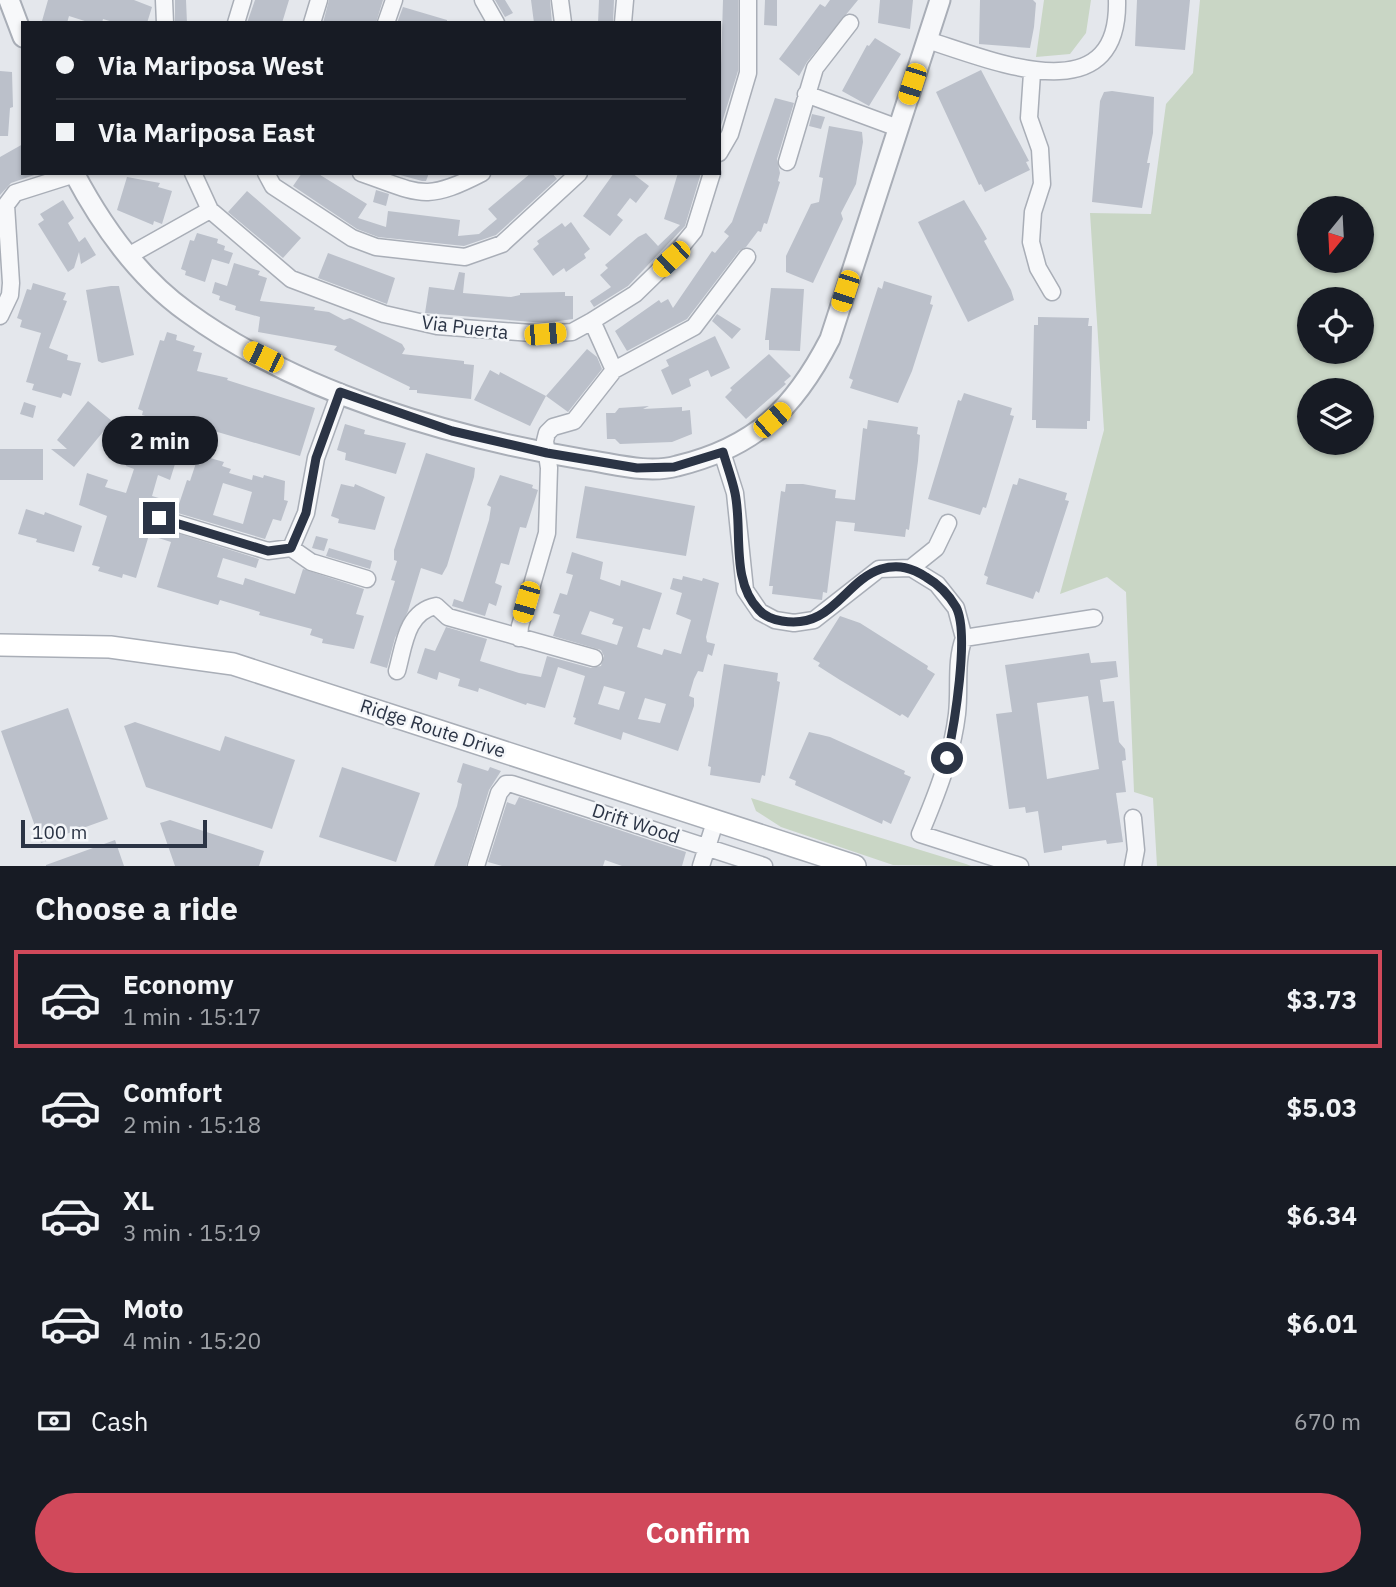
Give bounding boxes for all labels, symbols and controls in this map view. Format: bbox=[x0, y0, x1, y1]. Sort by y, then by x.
text: Via Mariposa West bbox=[98, 48, 324, 82]
car bbox=[896, 61, 929, 107]
text: Via Mariposa East bbox=[98, 115, 315, 149]
north arrow bbox=[1297, 196, 1374, 273]
map controls bbox=[1297, 196, 1374, 455]
car bbox=[649, 237, 694, 281]
car bbox=[829, 268, 862, 314]
button: locate bbox=[1297, 287, 1374, 364]
street label: Via Puerta bbox=[420, 310, 510, 344]
car bbox=[524, 322, 567, 346]
car bbox=[240, 338, 287, 376]
button: layers bbox=[1297, 378, 1374, 455]
car bbox=[750, 398, 795, 442]
callout: 2 min bbox=[101, 416, 217, 466]
text: 2 min bbox=[130, 425, 190, 455]
route end bbox=[143, 502, 175, 534]
car bbox=[511, 579, 542, 625]
street label: Ridge Route Drive bbox=[357, 693, 509, 763]
route start bbox=[931, 742, 963, 774]
street label: Drift Wood bbox=[589, 798, 683, 848]
scale bar bbox=[21, 817, 206, 849]
text: 100 m bbox=[32, 820, 87, 844]
text: Choose a ride bbox=[35, 887, 238, 929]
text: Economy bbox=[123, 967, 234, 1001]
icon: car bbox=[39, 968, 102, 1031]
text: $3.73 bbox=[1287, 982, 1357, 1016]
text: 1 min · 15:17 bbox=[123, 1001, 261, 1031]
text: Comfort bbox=[123, 1075, 222, 1109]
icon: car bbox=[39, 1076, 102, 1139]
text: $5.03 bbox=[1287, 1090, 1357, 1124]
text: 2 min · 15:18 bbox=[123, 1109, 261, 1139]
text: XL bbox=[123, 1183, 154, 1217]
icon: car bbox=[39, 1184, 102, 1247]
text: $6.34 bbox=[1287, 1198, 1357, 1232]
text: 3 min · 15:19 bbox=[123, 1217, 261, 1247]
text: Moto bbox=[123, 1291, 183, 1325]
icon: car bbox=[39, 1292, 102, 1355]
text: $6.01 bbox=[1287, 1306, 1357, 1340]
text: 4 min · 15:20 bbox=[123, 1325, 261, 1355]
icon: cash bbox=[35, 1402, 73, 1440]
text: Cash bbox=[91, 1404, 148, 1438]
text: 670 m bbox=[1294, 1406, 1361, 1436]
button: Confirm bbox=[35, 1493, 1361, 1573]

